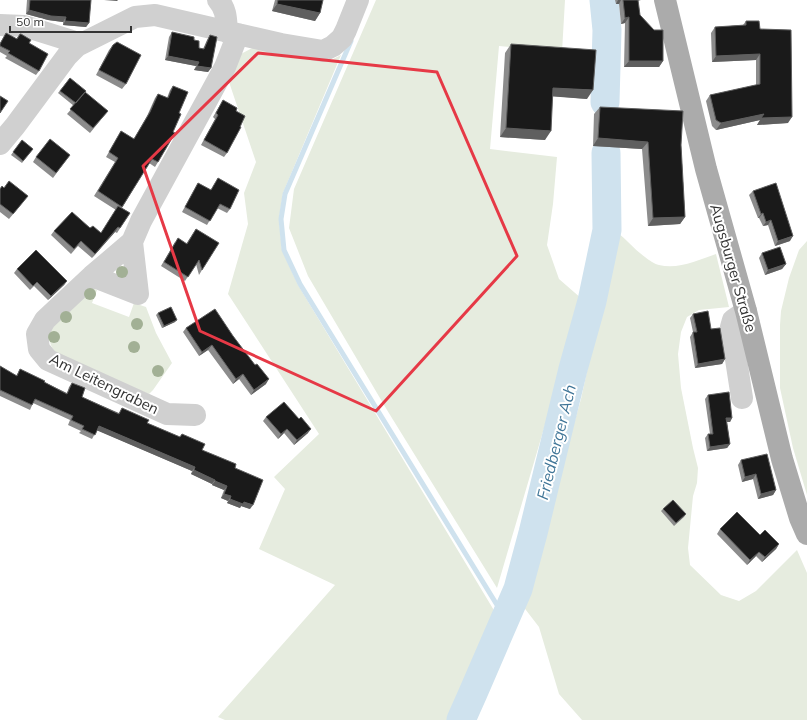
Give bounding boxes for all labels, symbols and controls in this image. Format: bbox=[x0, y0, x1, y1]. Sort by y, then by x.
scale bar bbox=[10, 8, 131, 34]
text: 50 m bbox=[16, 14, 44, 29]
street label: Augsburger Straße bbox=[706, 202, 761, 334]
street label: Am Leitengraben bbox=[46, 349, 162, 418]
water label: Friedberger Ach bbox=[532, 382, 580, 502]

